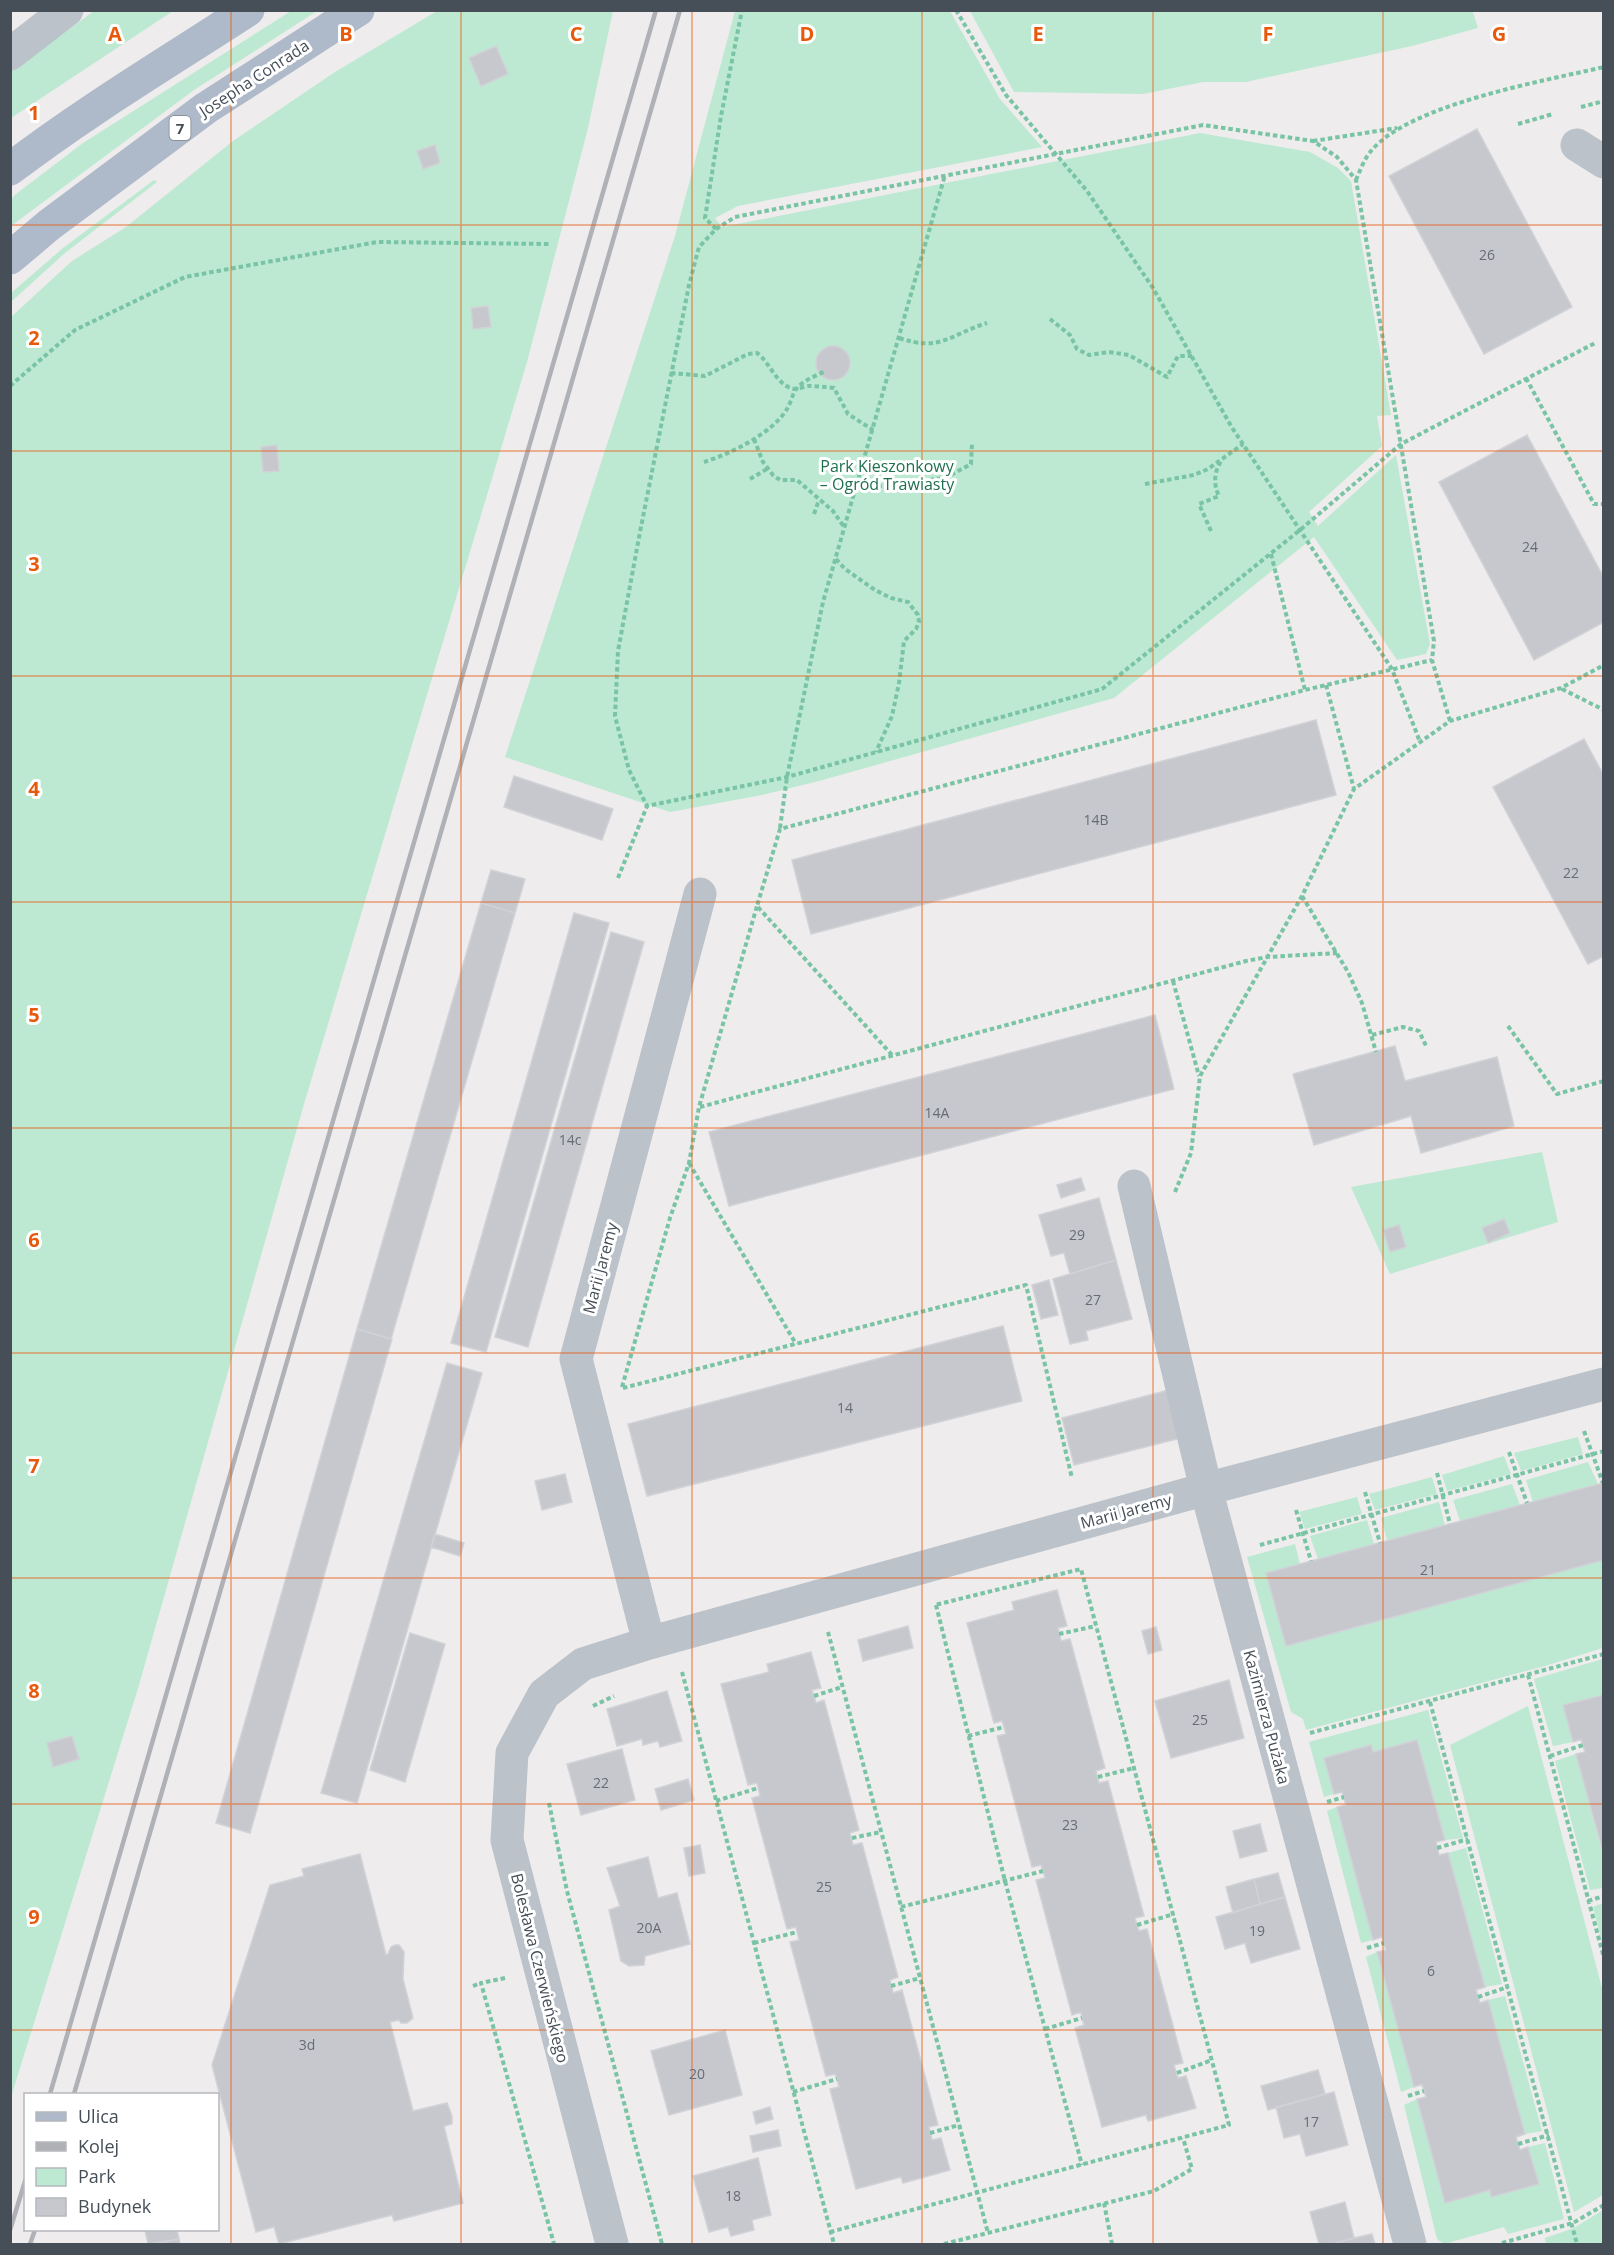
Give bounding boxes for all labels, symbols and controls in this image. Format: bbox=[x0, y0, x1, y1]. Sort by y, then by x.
text: A bbox=[108, 20, 122, 47]
text: B bbox=[339, 20, 353, 47]
text: C bbox=[570, 20, 583, 47]
text: D bbox=[800, 20, 814, 47]
text: E bbox=[1032, 20, 1044, 47]
text: F bbox=[1263, 20, 1273, 47]
text: G bbox=[1492, 20, 1506, 47]
street label: Josepha Conrada bbox=[193, 34, 313, 123]
text: 1 bbox=[28, 99, 40, 126]
road number: 7 bbox=[170, 116, 190, 140]
house number: 26 bbox=[1479, 245, 1495, 264]
text: 2 bbox=[28, 324, 40, 351]
park label: Park Kieszonkowy – Ogród Trawiasty bbox=[820, 455, 955, 495]
house number: 24 bbox=[1522, 537, 1538, 556]
text: 3 bbox=[28, 550, 40, 577]
text: 4 bbox=[28, 775, 40, 802]
house number: 14B bbox=[1083, 810, 1109, 829]
house number: 22 bbox=[1563, 863, 1579, 882]
text: 5 bbox=[28, 1001, 40, 1028]
house number: 14A bbox=[925, 1103, 950, 1122]
house number: 14c bbox=[559, 1130, 582, 1149]
street label: Marii Jaremy bbox=[577, 1219, 623, 1316]
house number: 29 bbox=[1069, 1225, 1085, 1244]
text: 6 bbox=[28, 1226, 40, 1253]
house number: 27 bbox=[1085, 1290, 1101, 1309]
house number: 14 bbox=[837, 1398, 853, 1417]
text: 7 bbox=[28, 1452, 40, 1479]
street label: Marii Jaremy bbox=[1078, 1488, 1175, 1534]
house number: 21 bbox=[1420, 1560, 1436, 1579]
street label: Kazimierza Pużaka bbox=[1238, 1647, 1296, 1787]
text: 8 bbox=[28, 1677, 40, 1704]
house number: 25 bbox=[1192, 1710, 1208, 1729]
house number: 22 bbox=[593, 1773, 609, 1792]
house number: 23 bbox=[1062, 1815, 1078, 1834]
street label: Bolesława Czerwieńskiego bbox=[506, 1871, 574, 2065]
house number: 25 bbox=[816, 1877, 832, 1896]
text: 9 bbox=[28, 1903, 40, 1930]
house number: 20A bbox=[637, 1918, 662, 1937]
house number: 19 bbox=[1249, 1921, 1265, 1940]
house number: 6 bbox=[1427, 1961, 1435, 1980]
house number: 3d bbox=[299, 2035, 315, 2054]
house number: 20 bbox=[689, 2064, 705, 2083]
legend bbox=[24, 2093, 219, 2231]
text: Ulica bbox=[78, 2104, 119, 2128]
house number: 17 bbox=[1303, 2112, 1319, 2131]
text: Kolej bbox=[78, 2134, 119, 2158]
text: Park bbox=[78, 2164, 116, 2188]
house number: 18 bbox=[725, 2186, 741, 2205]
text: Budynek bbox=[78, 2194, 152, 2218]

